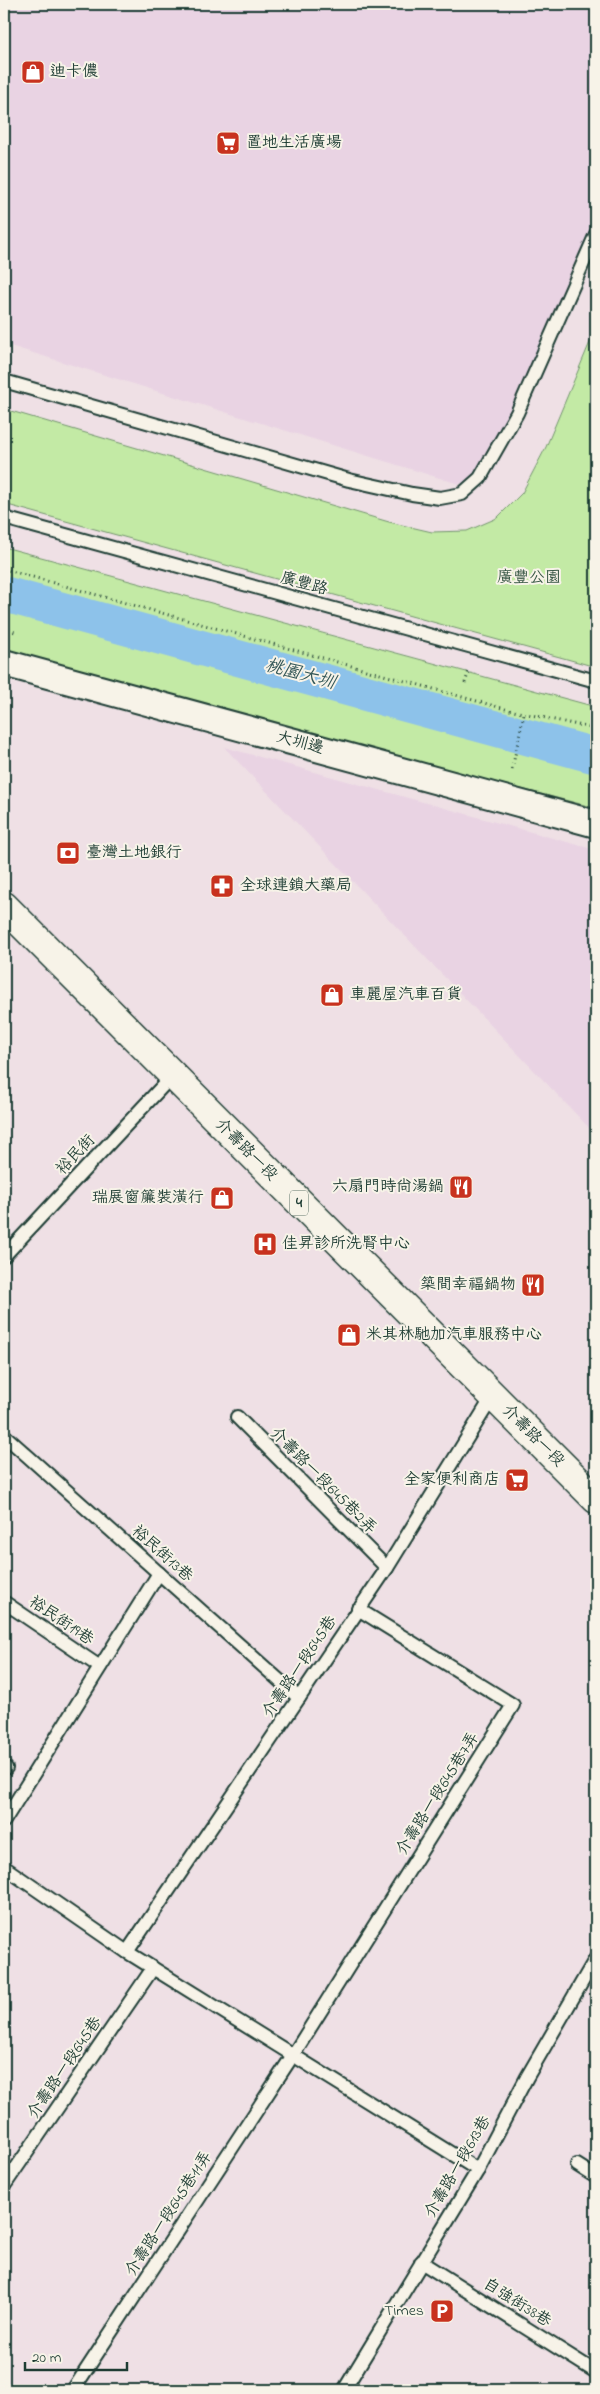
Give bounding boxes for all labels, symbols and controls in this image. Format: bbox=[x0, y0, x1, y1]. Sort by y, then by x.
shop icon: 迪卡儂 bbox=[20, 59, 46, 85]
place label: 迪卡儂 bbox=[50, 60, 98, 84]
supermarket icon: 置地生活廣場 bbox=[215, 130, 241, 156]
place label: 置地生活廣場 bbox=[246, 131, 342, 155]
street label: 廣豐路 bbox=[278, 566, 330, 602]
park label: 廣豐公園 bbox=[497, 566, 561, 590]
water label: 桃園大圳 bbox=[262, 653, 340, 697]
street label: 大圳邊 bbox=[274, 725, 326, 761]
bank icon: 臺灣土地銀行 bbox=[55, 840, 81, 866]
place label: 臺灣土地銀行 bbox=[86, 841, 182, 865]
pharmacy icon: 全球連鎖大藥局 bbox=[209, 873, 235, 899]
place label: 全球連鎖大藥局 bbox=[240, 874, 352, 898]
shop icon: 車麗屋汽車百貨 bbox=[319, 982, 345, 1008]
place label: 車麗屋汽車百貨 bbox=[350, 983, 462, 1007]
street label: 介壽路一段 bbox=[209, 1113, 283, 1187]
street label: 裕民街 bbox=[51, 1129, 101, 1181]
restaurant icon: 六扇門時尚湯鍋 bbox=[448, 1174, 474, 1200]
place label: 六扇門時尚湯鍋 bbox=[332, 1175, 444, 1199]
shop icon: 瑞展窗簾裝潢行 bbox=[209, 1185, 235, 1211]
place label: 瑞展窗簾裝潢行 bbox=[92, 1186, 204, 1210]
road number: 4 bbox=[290, 1190, 308, 1216]
hospital icon: 佳昇診所洗腎中心 bbox=[252, 1231, 278, 1257]
place label: 佳昇診所洗腎中心 bbox=[282, 1232, 410, 1256]
restaurant icon: 築間幸福鍋物 bbox=[520, 1272, 546, 1298]
place label: 築間幸福鍋物 bbox=[420, 1273, 516, 1297]
shop icon: 米其林馳加汽車服務中心 bbox=[336, 1322, 362, 1348]
place label: 米其林馳加汽車服務中心 bbox=[366, 1323, 542, 1347]
street label: 介壽路一段 bbox=[496, 1399, 570, 1473]
street label: 介壽路一段645巷2弄 bbox=[264, 1422, 382, 1540]
supermarket icon: 全家便利商店 bbox=[504, 1467, 530, 1493]
place label: 全家便利商店 bbox=[404, 1468, 500, 1492]
street label: 裕民街13巷 bbox=[126, 1520, 198, 1588]
street label: 裕民街19巷 bbox=[24, 1590, 98, 1652]
street label: 介壽路一段645巷 bbox=[257, 1611, 343, 1723]
street label: 介壽路一段645巷7弄 bbox=[390, 1728, 486, 1860]
street label: 介壽路一段645巷 bbox=[22, 2012, 108, 2124]
street label: 介壽路一段613巷 bbox=[419, 2111, 497, 2223]
street label: 介壽路一段645巷11弄 bbox=[119, 2147, 219, 2281]
street label: 自強街38巷 bbox=[478, 2273, 556, 2333]
parking icon: Times bbox=[429, 2298, 455, 2324]
place label: Times bbox=[384, 2299, 424, 2323]
scale bar bbox=[25, 2339, 128, 2371]
text: 20 m bbox=[32, 2347, 62, 2369]

